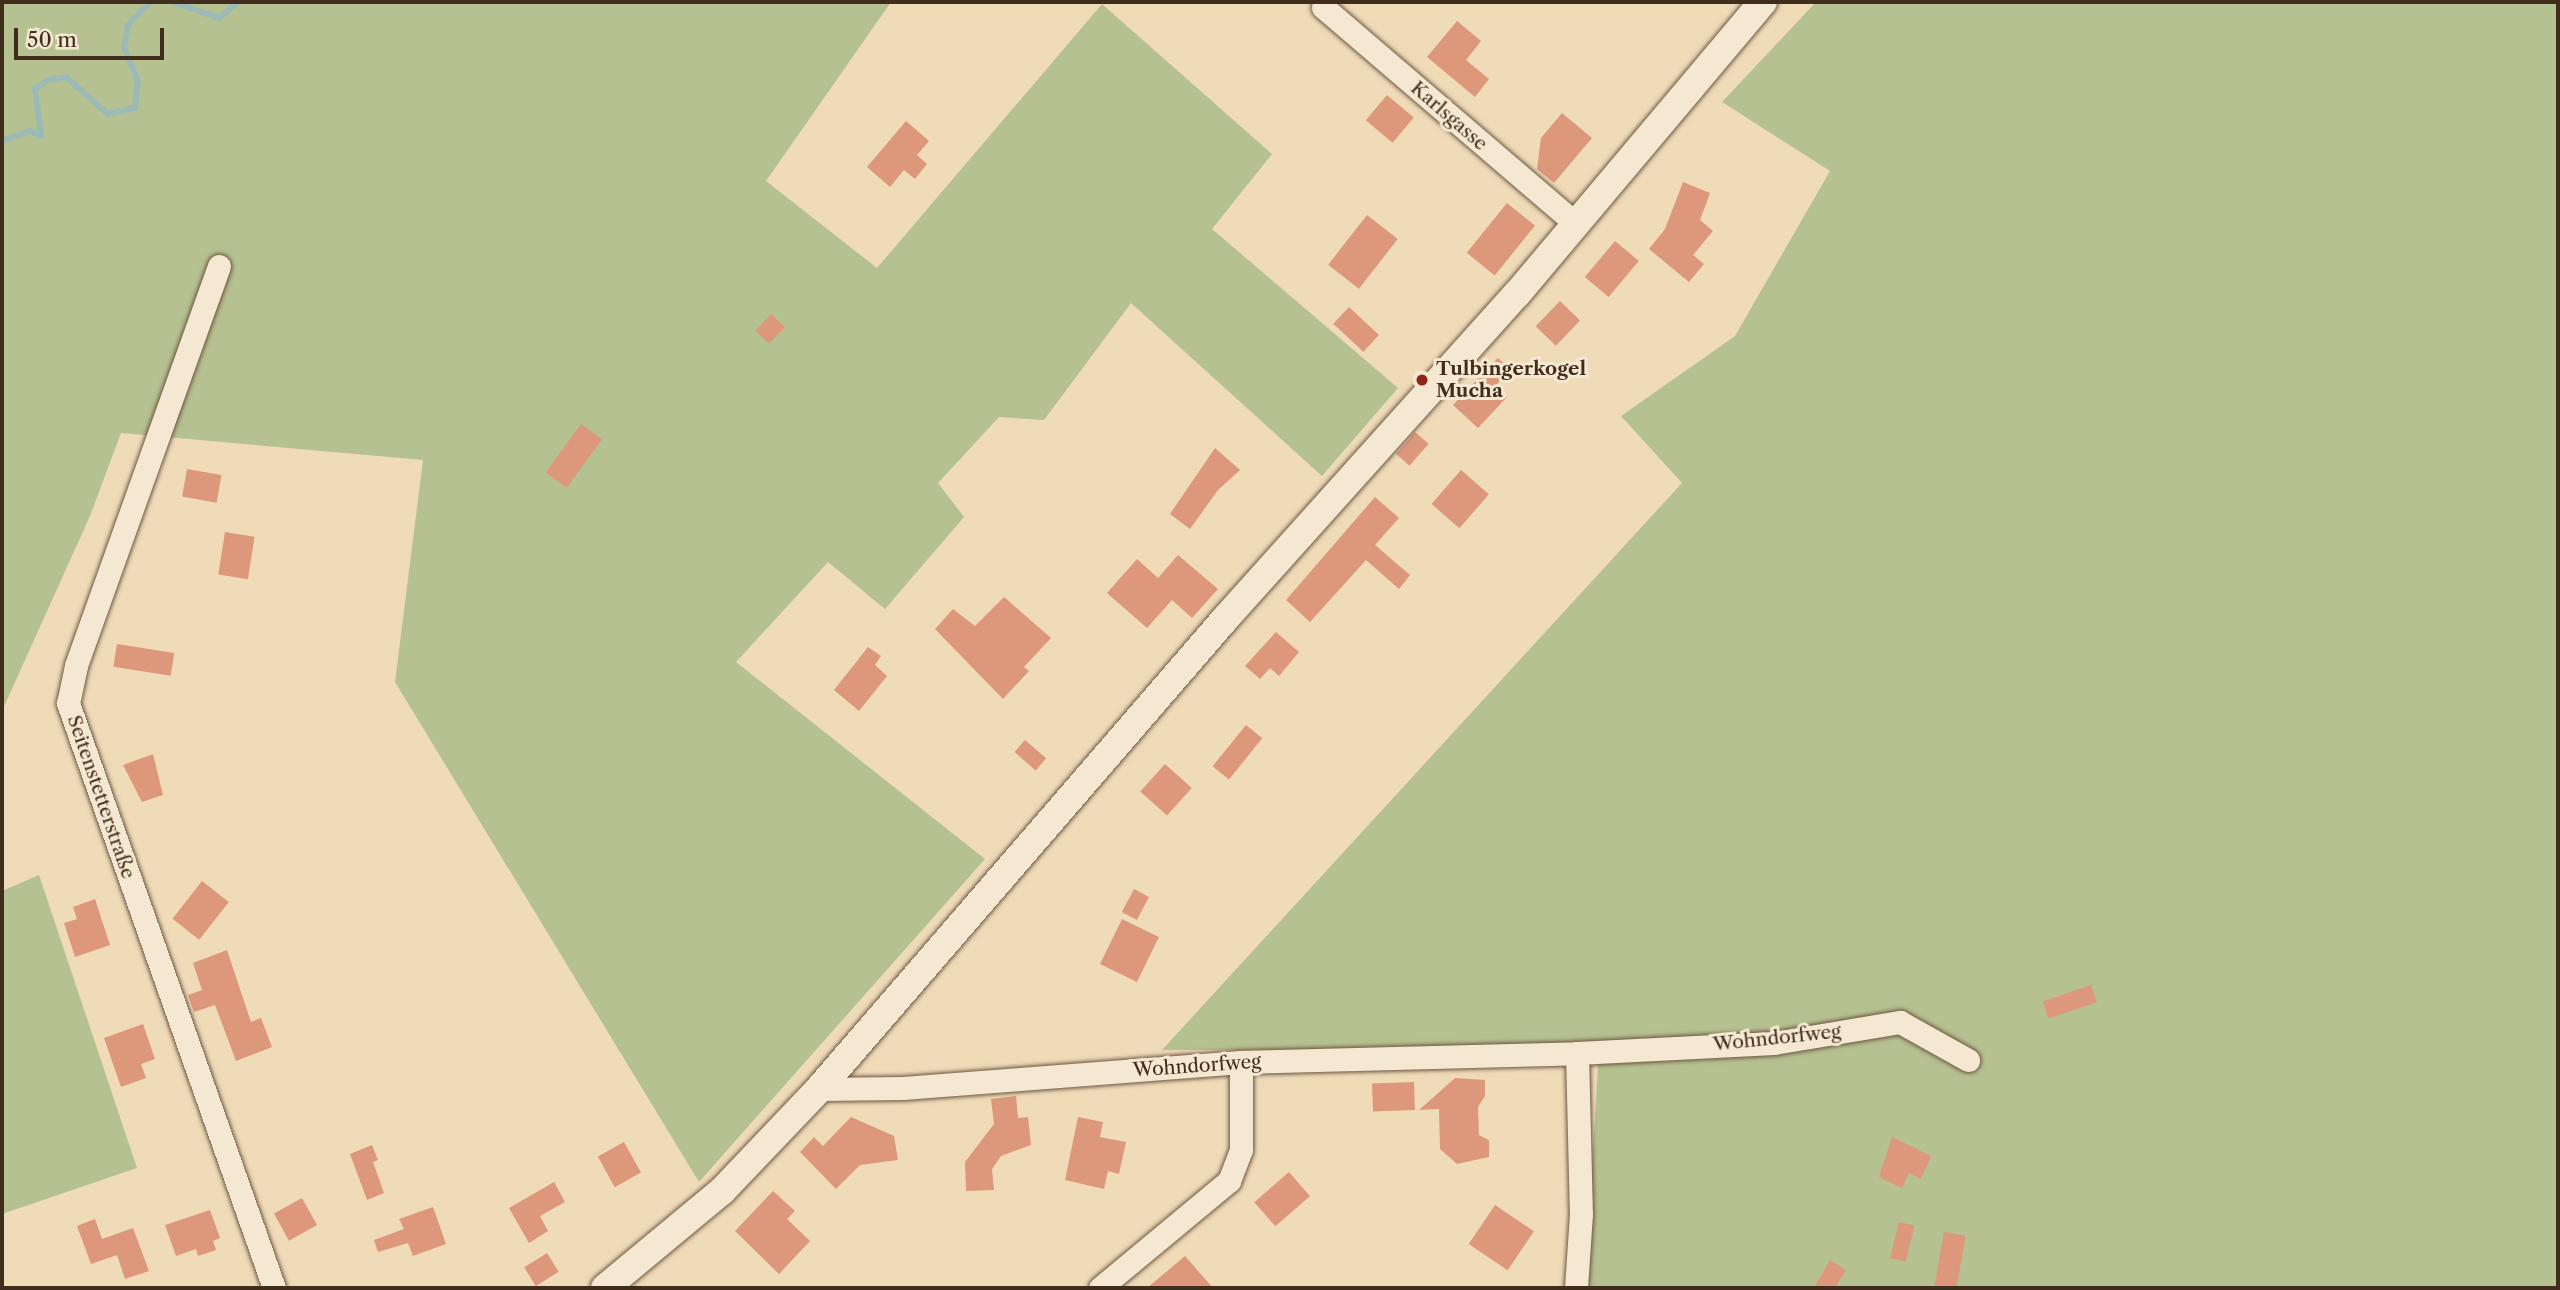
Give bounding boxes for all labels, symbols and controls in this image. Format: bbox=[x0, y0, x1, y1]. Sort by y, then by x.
scale bar bbox=[18, 14, 168, 58]
text: 50 m bbox=[27, 27, 77, 52]
street label: Karlsgasse bbox=[1406, 77, 1492, 155]
place label: Tulbingerkogel Mucha bbox=[1436, 358, 1586, 402]
marker: Tulbingerkogel Mucha bbox=[1414, 372, 1430, 388]
street label: Seitenstetterstraße bbox=[62, 712, 140, 882]
street label: Wohndorfweg bbox=[1712, 1020, 1842, 1056]
street label: Wohndorfweg bbox=[1132, 1050, 1262, 1082]

